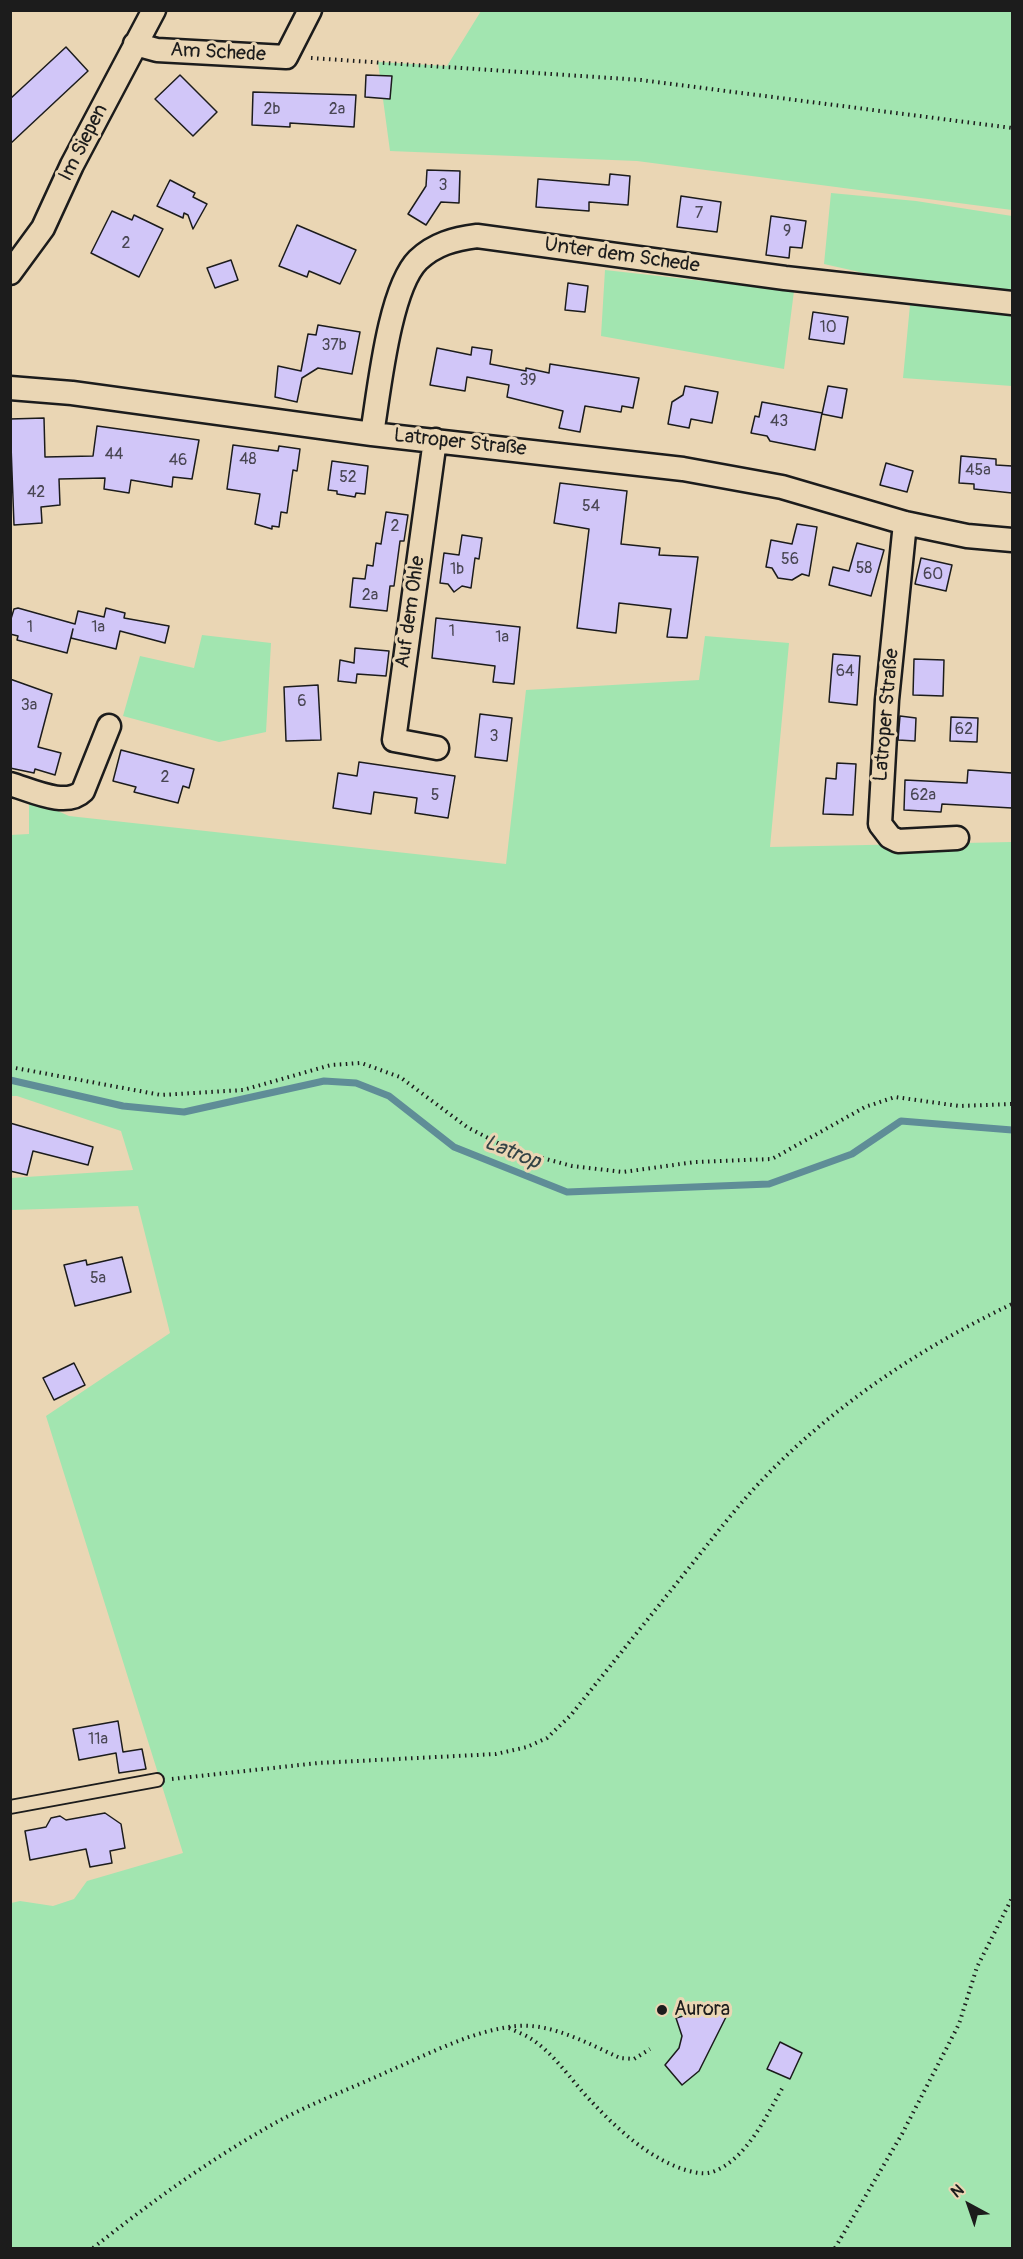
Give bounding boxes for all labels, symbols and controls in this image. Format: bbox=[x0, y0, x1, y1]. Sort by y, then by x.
street label: Am Schede bbox=[170, 39, 266, 67]
house number: 2b bbox=[264, 100, 280, 120]
house number: 2a bbox=[329, 100, 345, 120]
street label: Im Siepen bbox=[54, 101, 114, 185]
house number: 3 bbox=[439, 176, 447, 196]
house number: 7 bbox=[695, 204, 703, 224]
house number: 9 bbox=[783, 222, 791, 242]
street label: Unter dem Schede bbox=[543, 233, 701, 279]
house number: 2 bbox=[122, 234, 130, 254]
house number: 10 bbox=[819, 318, 837, 338]
house number: 37b bbox=[321, 336, 347, 356]
house number: 39 bbox=[519, 371, 537, 391]
house number: 43 bbox=[770, 412, 788, 432]
street label: Latroper Straße bbox=[392, 424, 528, 462]
house number: 44 bbox=[105, 445, 123, 465]
house number: 48 bbox=[239, 450, 257, 470]
house number: 46 bbox=[169, 451, 187, 471]
house number: 45a bbox=[965, 461, 991, 481]
house number: 52 bbox=[339, 468, 357, 488]
house number: 42 bbox=[27, 483, 45, 503]
house number: 54 bbox=[582, 497, 600, 517]
house number: 2 bbox=[391, 517, 399, 537]
house number: 56 bbox=[781, 550, 799, 570]
street label: Auf dem Ohle bbox=[391, 554, 431, 670]
house number: 58 bbox=[856, 559, 872, 579]
house number: 1b bbox=[450, 560, 464, 580]
house number: 60 bbox=[923, 565, 943, 585]
house number: 2a bbox=[362, 586, 378, 606]
house number: 1 bbox=[27, 618, 33, 638]
house number: 1a bbox=[91, 618, 105, 638]
house number: 1 bbox=[449, 622, 455, 642]
house number: 1a bbox=[495, 628, 509, 648]
street label: Latroper Straße bbox=[869, 647, 905, 783]
house number: 64 bbox=[836, 662, 854, 682]
house number: 6 bbox=[297, 692, 307, 712]
house number: 3a bbox=[21, 696, 37, 716]
house number: 62 bbox=[955, 720, 973, 740]
house number: 3 bbox=[490, 727, 498, 747]
house number: 2 bbox=[161, 768, 169, 788]
house number: 5 bbox=[431, 786, 439, 806]
house number: 62a bbox=[910, 786, 936, 806]
water label: Latrop bbox=[480, 1130, 544, 1176]
house number: 5a bbox=[90, 1269, 106, 1289]
house number: 11a bbox=[88, 1730, 108, 1750]
place label: Aurora bbox=[674, 1998, 730, 2022]
marker: Aurora bbox=[655, 2003, 669, 2017]
north arrow bbox=[939, 2175, 999, 2235]
text: N bbox=[947, 2180, 968, 2202]

